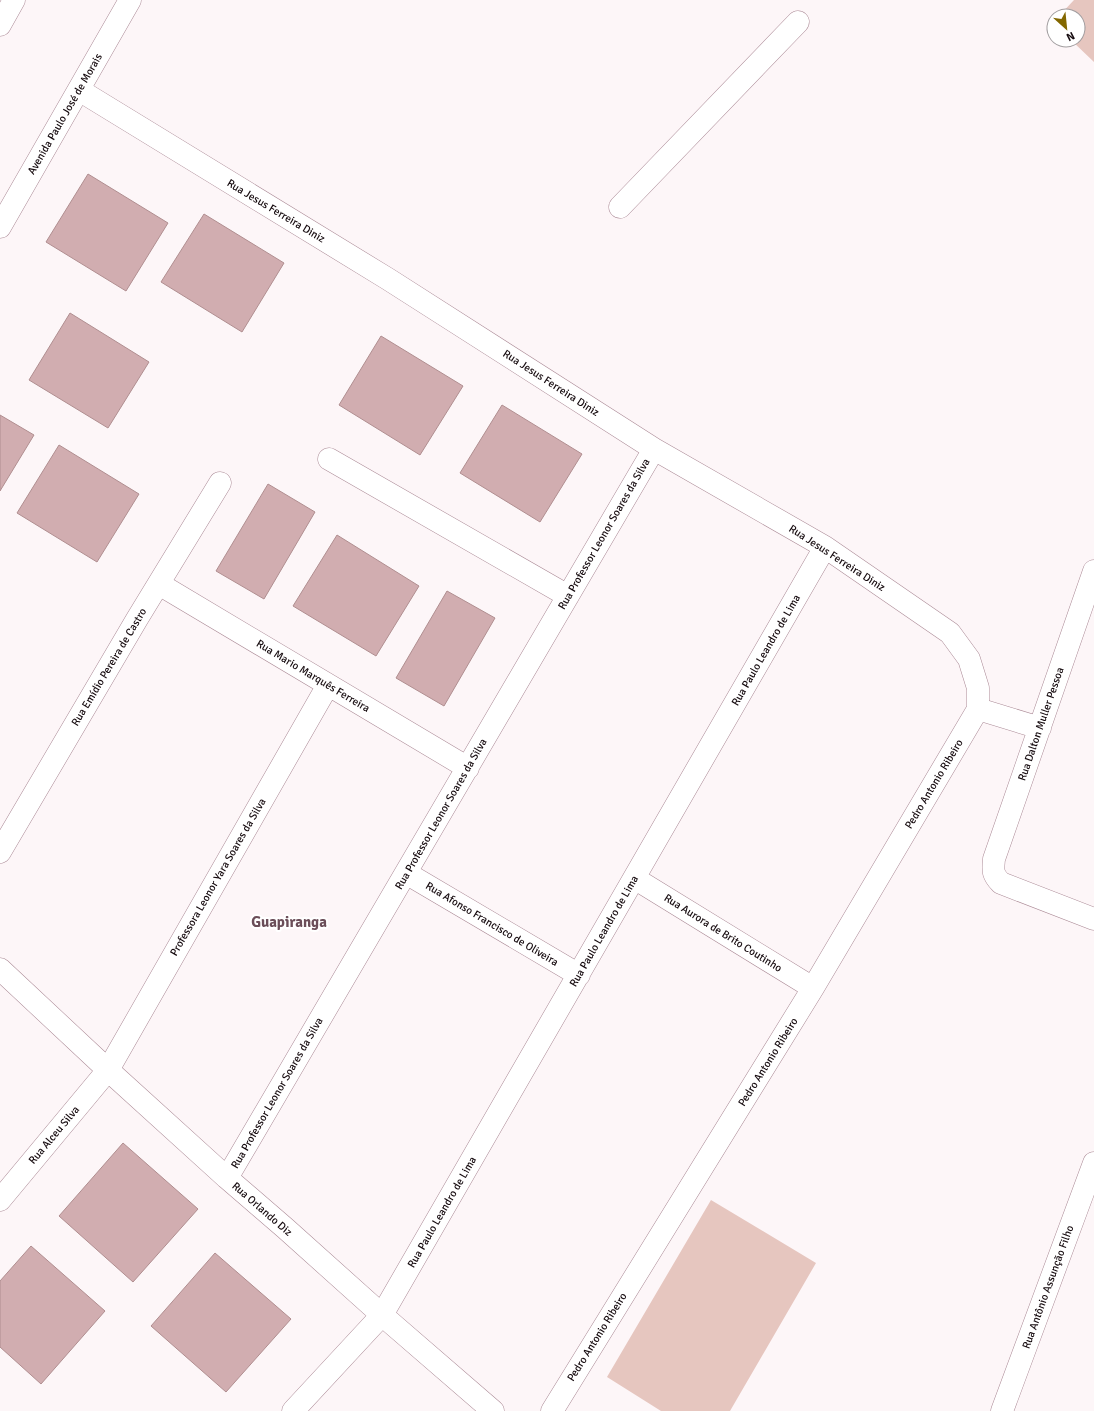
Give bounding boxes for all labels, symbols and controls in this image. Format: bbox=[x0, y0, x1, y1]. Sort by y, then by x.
north arrow bbox=[1046, 8, 1086, 48]
text: N bbox=[1064, 29, 1077, 44]
street label: Avenida Paulo José de Morais bbox=[25, 51, 105, 177]
street label: Rua Jesus Ferreira Diniz bbox=[225, 177, 327, 245]
street label: Rua Jesus Ferreira Diniz bbox=[500, 347, 602, 419]
street label: Rua Professor Leonor Soares da Silva bbox=[555, 456, 653, 612]
street label: Rua Jesus Ferreira Diniz bbox=[786, 522, 888, 594]
street label: Rua Paulo Leandro de Lima bbox=[729, 592, 803, 708]
street label: Rua Emídio Pereira de Castro bbox=[69, 606, 150, 728]
street label: Rua Mario Marquês Ferreira bbox=[254, 637, 372, 715]
street label: Rua Dalton Muller Pessoa bbox=[1015, 665, 1067, 783]
street label: Rua Professor Leonor Soares da Silva bbox=[392, 736, 490, 892]
street label: Pedro Antonio Ribeiro bbox=[902, 737, 966, 831]
street label: Professora Leonor Yara Soares da Silva bbox=[167, 795, 269, 958]
street label: Rua Paulo Leandro de Lima bbox=[567, 873, 641, 989]
street label: Rua Afonso Francisco de Oliveira bbox=[423, 879, 561, 969]
street label: Rua Aurora de Brito Coutinho bbox=[662, 891, 785, 975]
district label: Guapiranga bbox=[251, 913, 327, 931]
street label: Rua Professor Leonor Soares da Silva bbox=[228, 1015, 326, 1171]
street label: Pedro Antonio Ribeiro bbox=[735, 1015, 801, 1109]
street label: Rua Alceu Silva bbox=[26, 1103, 82, 1167]
street label: Rua Paulo Leandro de Lima bbox=[405, 1154, 479, 1270]
street label: Rua Orlando Diz bbox=[229, 1179, 295, 1239]
street label: Rua Antônio Assunção Filho bbox=[1020, 1223, 1077, 1351]
street label: Pedro Antonio Ribeiro bbox=[564, 1290, 630, 1384]

